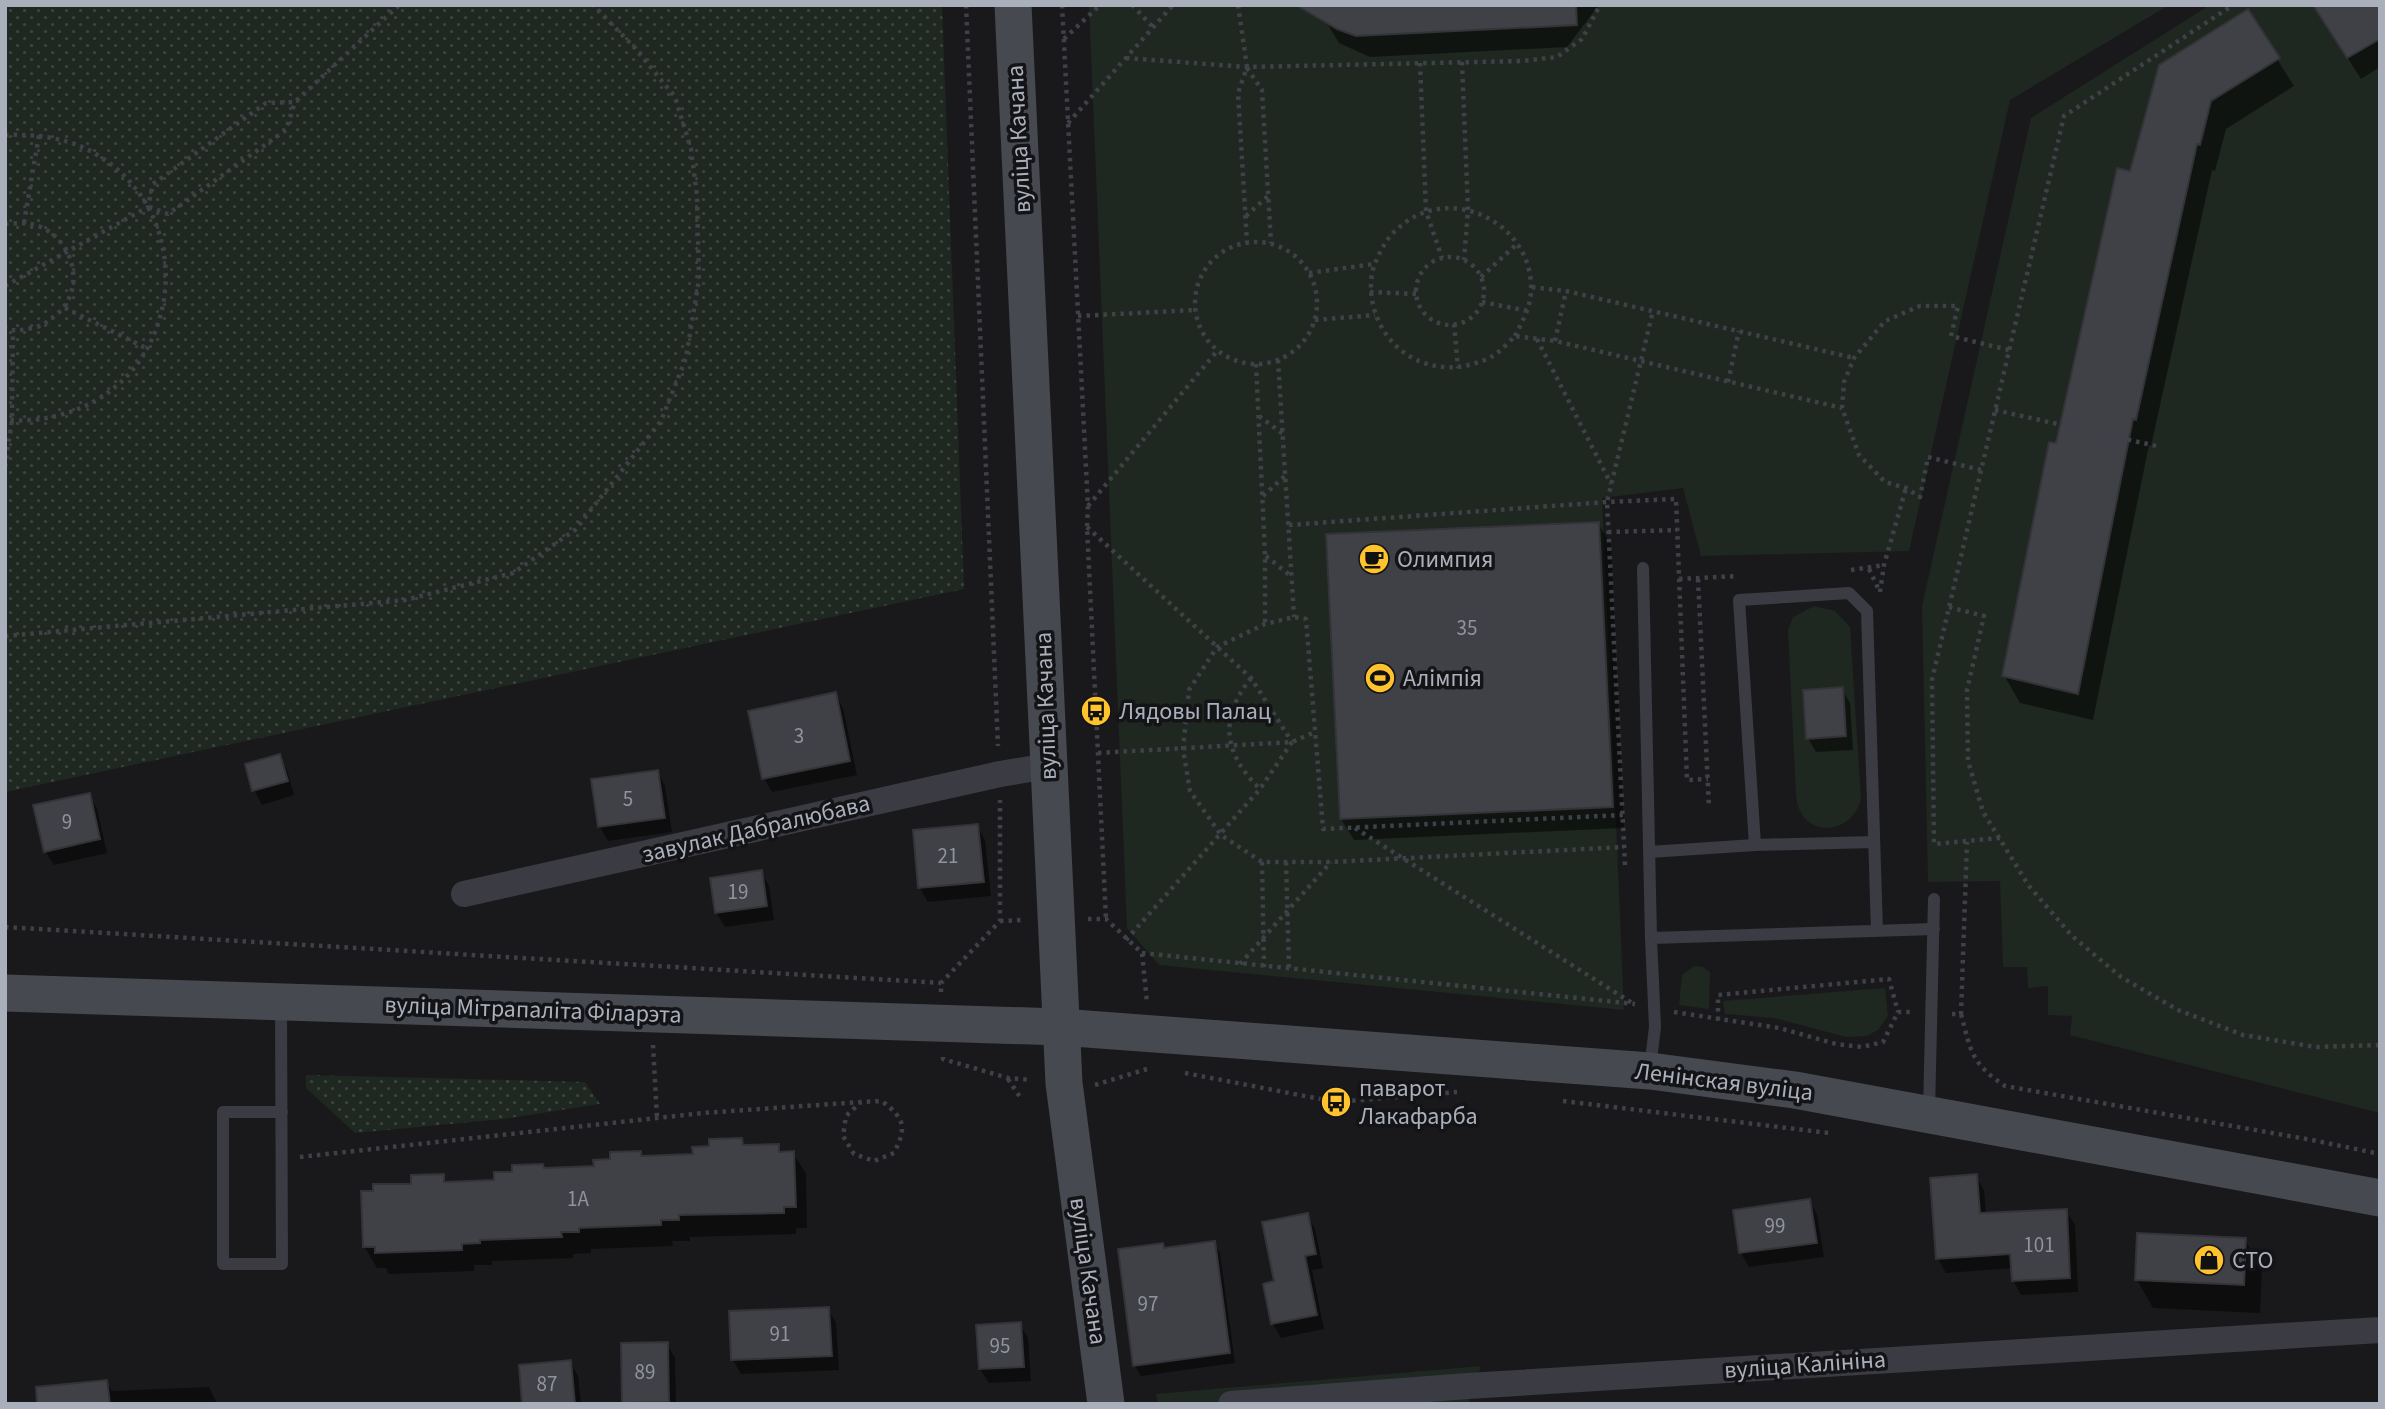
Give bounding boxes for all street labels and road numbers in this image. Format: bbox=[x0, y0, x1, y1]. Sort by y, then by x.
street label: вуліца Качана bbox=[998, 64, 1040, 214]
street label: вуліца Качана bbox=[1026, 631, 1066, 781]
street label: завулак Дабралюбава bbox=[639, 786, 873, 872]
street label: вуліца Мітрапаліта Філарэта bbox=[384, 987, 682, 1033]
street label: Ленінская вуліца bbox=[1633, 1054, 1815, 1110]
street label: вуліца Качана bbox=[1060, 1195, 1116, 1347]
street label: вуліца Калініна bbox=[1723, 1342, 1887, 1388]

